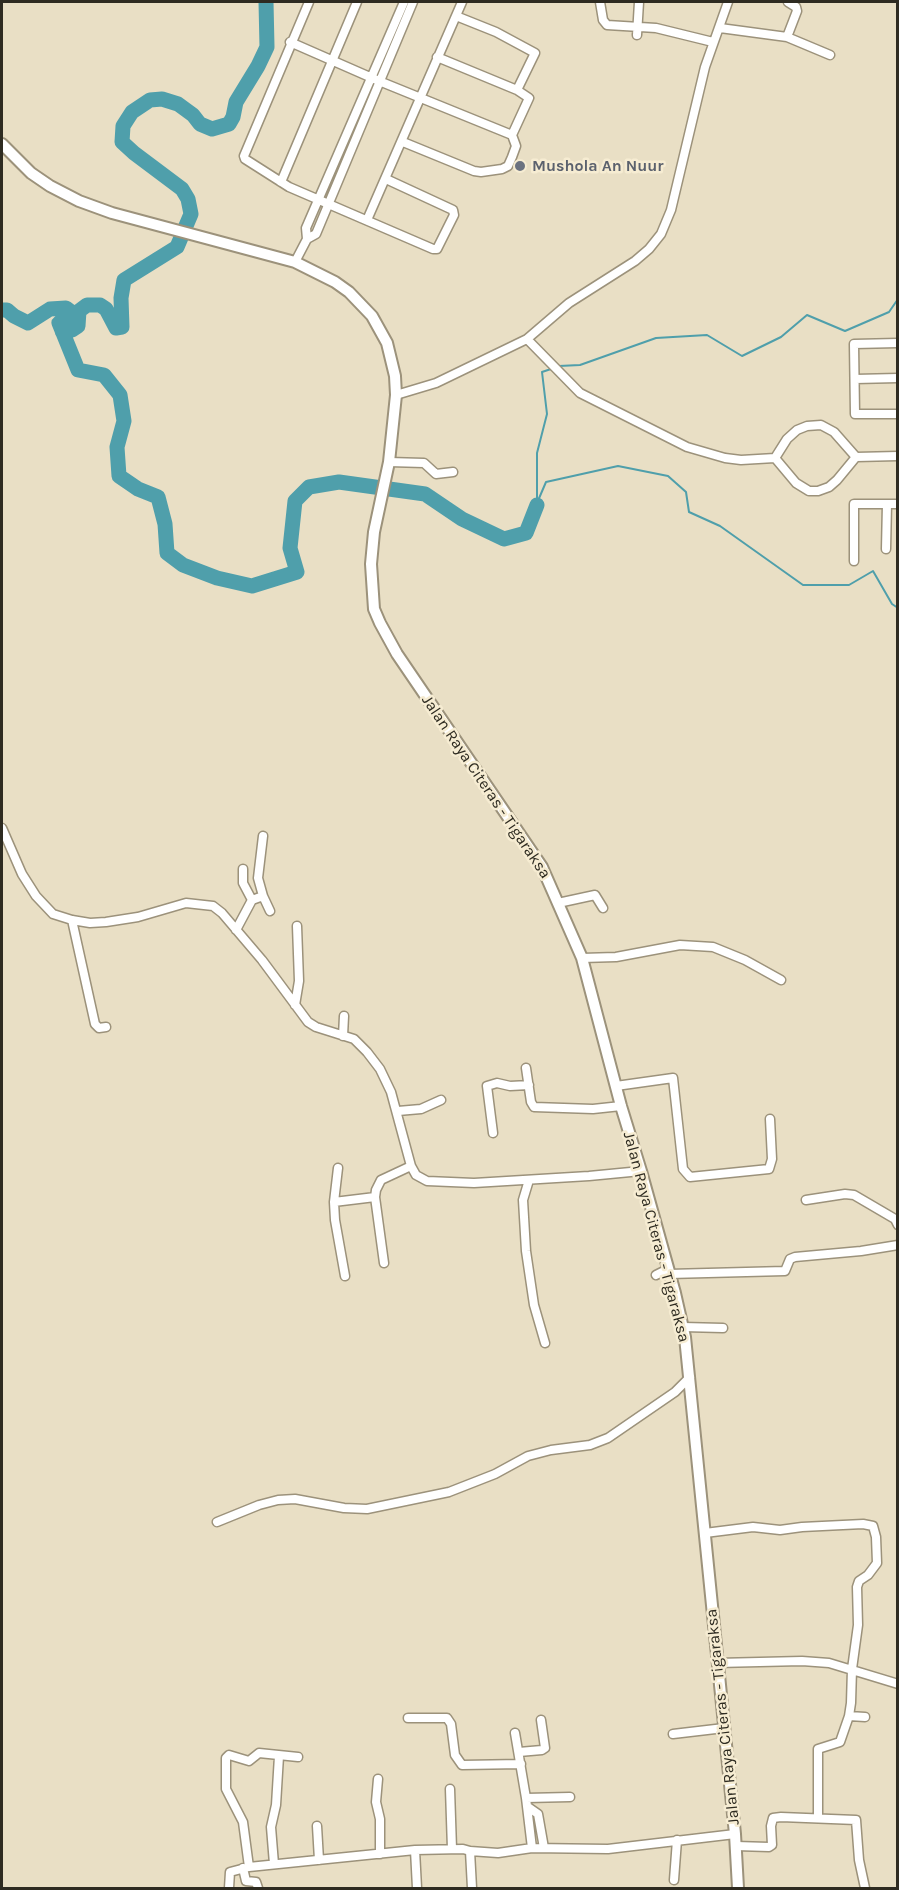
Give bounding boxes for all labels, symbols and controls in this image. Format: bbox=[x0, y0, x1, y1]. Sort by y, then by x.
place label: Mushola An Nuur bbox=[532, 156, 664, 176]
marker: Mushola An Nuur bbox=[513, 159, 527, 173]
street label: Jalan Raya Citeras - Tigaraksa bbox=[417, 692, 555, 882]
street label: Jalan Raya Citeras - Tigaraksa bbox=[619, 1130, 693, 1344]
street label: Jalan Raya Citeras - Tigaraksa bbox=[702, 1608, 744, 1826]

